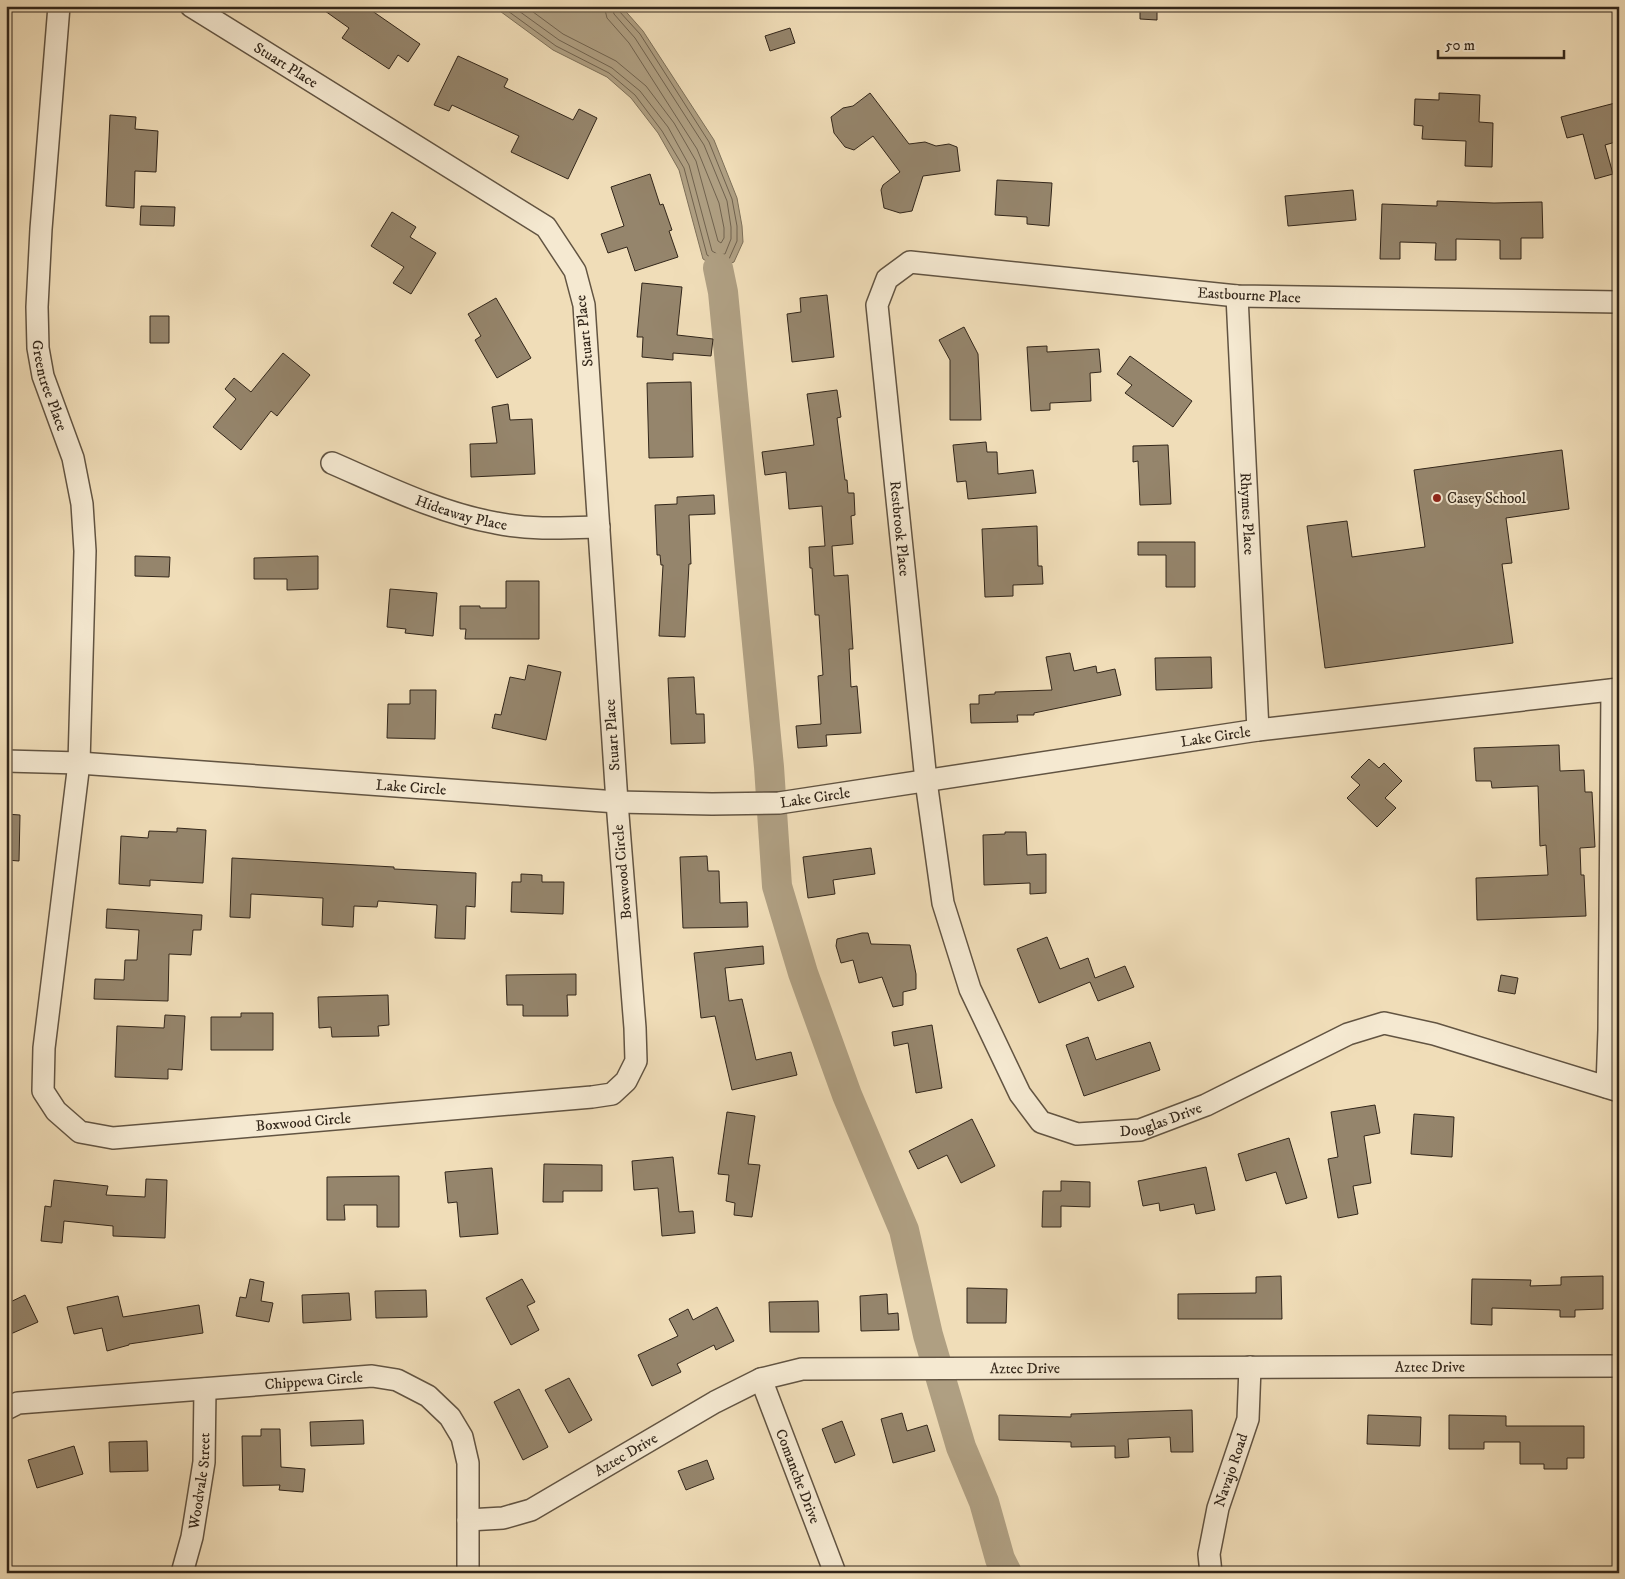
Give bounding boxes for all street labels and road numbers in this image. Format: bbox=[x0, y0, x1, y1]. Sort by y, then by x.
street label: Stuart Place bbox=[250, 38, 321, 93]
street label: Eastbourne Place bbox=[1197, 283, 1301, 308]
street label: Stuart Place bbox=[571, 294, 598, 368]
street label: Greentree Place bbox=[28, 340, 71, 434]
street label: Rhymes Place bbox=[1236, 472, 1259, 556]
street label: Restbrook Place bbox=[885, 480, 914, 577]
street label: Hideaway Place bbox=[412, 491, 509, 535]
street label: Stuart Place bbox=[601, 698, 624, 772]
street label: Lake Circle bbox=[1179, 722, 1252, 752]
street label: Lake Circle bbox=[375, 776, 447, 800]
street label: Lake Circle bbox=[779, 783, 851, 813]
street label: Boxwood Circle bbox=[609, 824, 636, 920]
street label: Douglas Drive bbox=[1119, 1098, 1205, 1141]
street label: Boxwood Circle bbox=[255, 1109, 352, 1136]
street label: Aztec Drive bbox=[1395, 1358, 1465, 1377]
street label: Aztec Drive bbox=[990, 1359, 1060, 1378]
street label: Chippewa Circle bbox=[264, 1368, 364, 1394]
street label: Comanche Drive bbox=[771, 1426, 824, 1526]
street label: Aztec Drive bbox=[591, 1429, 661, 1481]
street label: Navajo Road bbox=[1210, 1430, 1253, 1510]
street label: Woodvale Street bbox=[184, 1432, 214, 1532]

